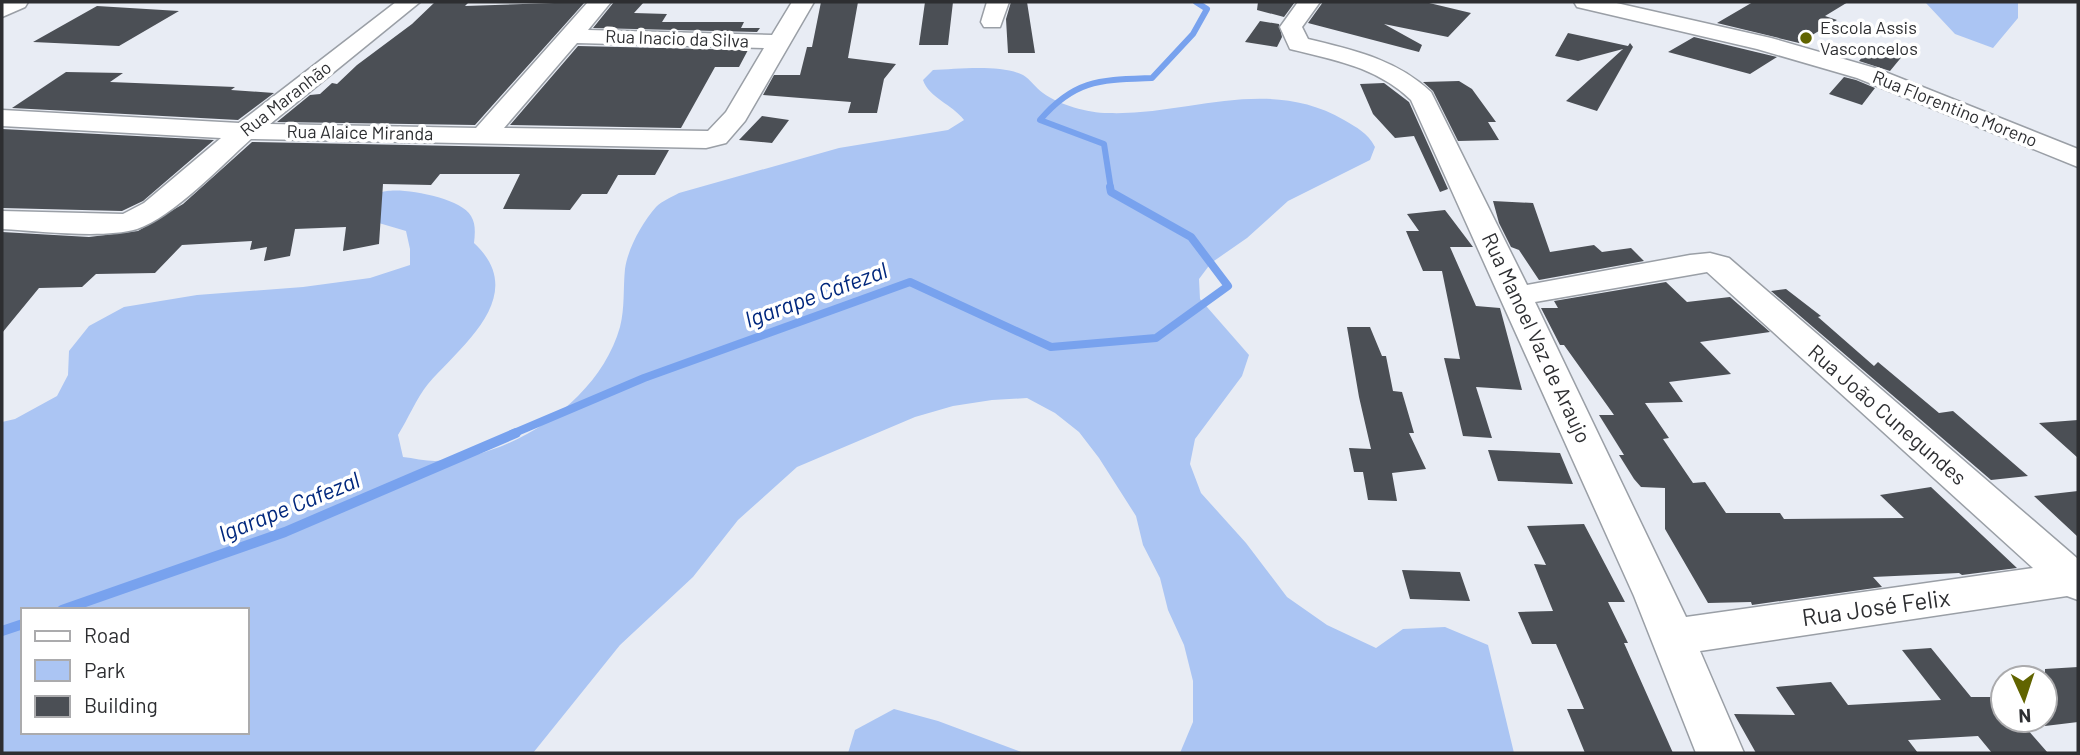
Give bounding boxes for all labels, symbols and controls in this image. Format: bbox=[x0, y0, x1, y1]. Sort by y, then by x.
place label: Escola Assis Vasconcelos bbox=[1820, 16, 1918, 59]
street label: Rua Inacio da Silva bbox=[605, 24, 749, 52]
marker: Escola Assis Vasconcelos bbox=[1798, 30, 1814, 46]
street label: Rua Maranhão bbox=[235, 56, 335, 141]
street label: Rua Florentino Moreno bbox=[1870, 65, 2041, 151]
street label: Rua Alaice Miranda bbox=[287, 120, 433, 144]
street label: Rua Manoel Vaz de Araujo bbox=[1478, 228, 1597, 446]
water label: Igarape Cafezal bbox=[740, 255, 891, 333]
street label: Rua João Cunegundes bbox=[1804, 338, 1972, 489]
water label: Igarape Cafezal bbox=[214, 465, 363, 547]
street label: Rua José Felix bbox=[1800, 582, 1952, 631]
legend bbox=[21, 608, 248, 734]
text: Road bbox=[84, 622, 130, 647]
text: Park bbox=[84, 657, 125, 682]
north arrow bbox=[1989, 664, 2059, 734]
text: Building bbox=[84, 692, 158, 717]
text: N bbox=[2018, 705, 2032, 728]

